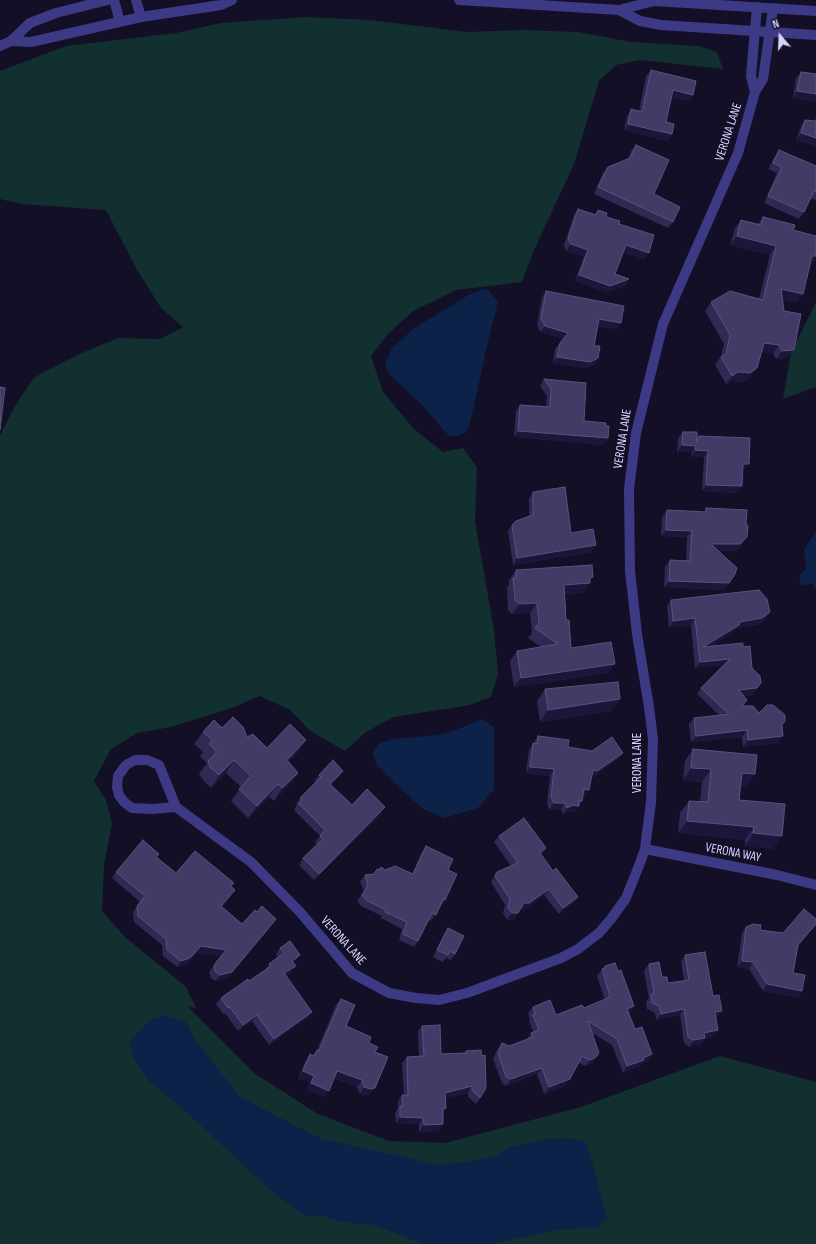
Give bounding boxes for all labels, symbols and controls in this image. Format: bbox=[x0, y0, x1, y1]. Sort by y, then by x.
north arrow bbox=[760, 16, 800, 56]
text: N bbox=[771, 17, 781, 31]
street label: VERONA LANE bbox=[712, 101, 746, 163]
street label: VERONA LANE bbox=[611, 408, 635, 470]
street label: VERONA LANE bbox=[630, 733, 646, 793]
street label: VERONA WAY bbox=[704, 840, 762, 866]
street label: VERONA LANE bbox=[317, 913, 369, 969]

